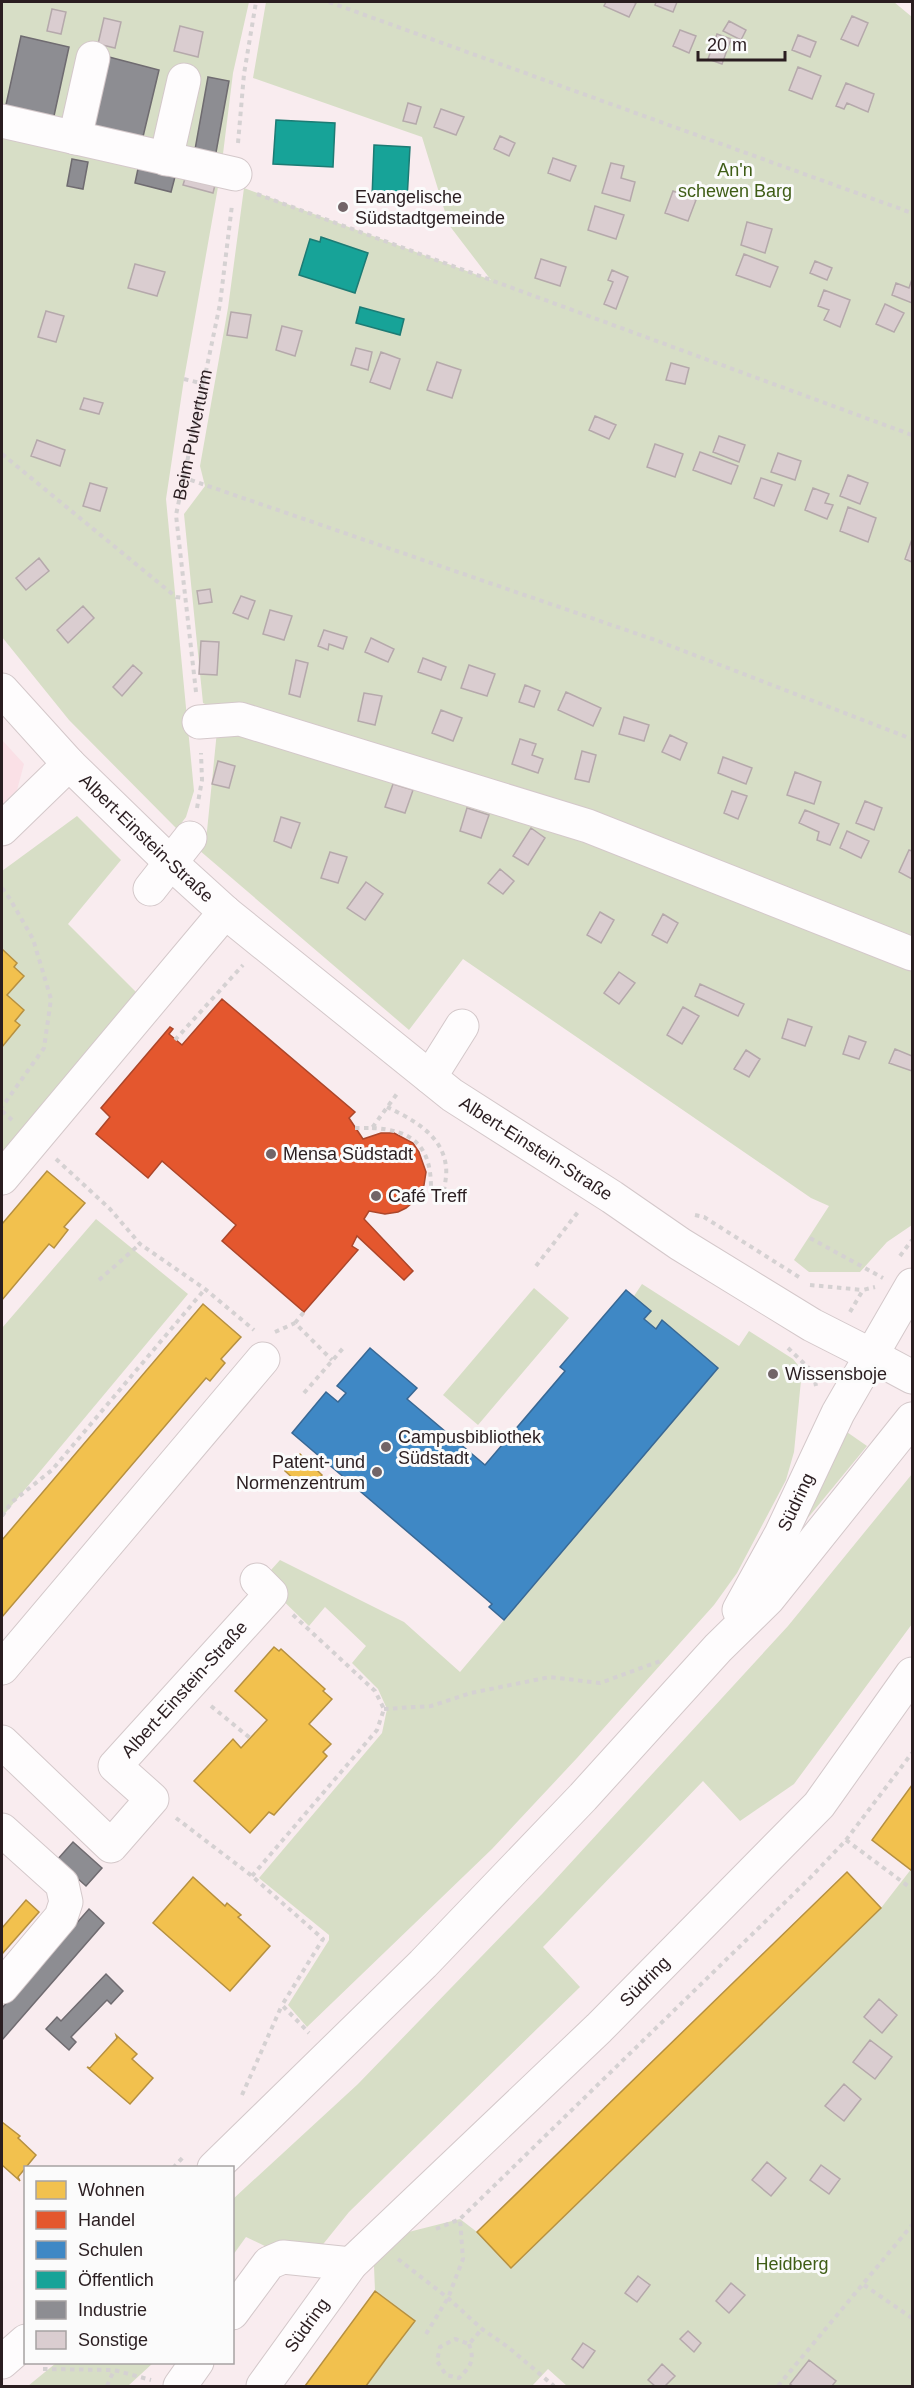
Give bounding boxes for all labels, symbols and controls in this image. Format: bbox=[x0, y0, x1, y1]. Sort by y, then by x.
scale bar bbox=[698, 24, 785, 62]
text: 20 m bbox=[707, 35, 747, 55]
park label: An'n schewen Barg bbox=[678, 160, 792, 201]
place label: Evangelische Südstadtgemeinde bbox=[355, 187, 505, 228]
marker: Evangelische Südstadtgemeinde bbox=[336, 200, 350, 214]
street label: Beim Pulverturm bbox=[169, 368, 216, 502]
street label: Albert-Einstein-Straße bbox=[75, 770, 217, 906]
street label: Albert-Einstein-Straße bbox=[456, 1092, 616, 1205]
place label: Mensa Südstadt bbox=[283, 1144, 413, 1164]
marker: Mensa Südstadt bbox=[264, 1147, 278, 1161]
place label: Café Treff bbox=[388, 1186, 468, 1206]
marker: Café Treff bbox=[369, 1189, 383, 1203]
place label: Wissensboje bbox=[785, 1364, 887, 1384]
marker: Wissensboje bbox=[766, 1367, 780, 1381]
place label: Campusbibliothek Südstadt bbox=[398, 1427, 542, 1468]
marker: Campusbibliothek Südstadt bbox=[379, 1440, 393, 1454]
place label: Patent- und Normenzentrum bbox=[236, 1452, 365, 1493]
marker: Patent- und Normenzentrum bbox=[370, 1465, 384, 1479]
street label: Südring bbox=[774, 1470, 818, 1535]
street label: Albert-Einstein-Straße bbox=[118, 1617, 251, 1762]
street label: Südring bbox=[616, 1952, 674, 2011]
legend bbox=[24, 2166, 234, 2364]
text: Wohnen bbox=[78, 2180, 145, 2200]
text: Handel bbox=[78, 2210, 135, 2230]
text: Schulen bbox=[78, 2240, 143, 2260]
park label: Heidberg bbox=[755, 2254, 829, 2274]
text: Öffentlich bbox=[78, 2270, 154, 2290]
street label: Südring bbox=[281, 2294, 333, 2356]
text: Industrie bbox=[78, 2300, 147, 2320]
text: Sonstige bbox=[78, 2330, 148, 2350]

